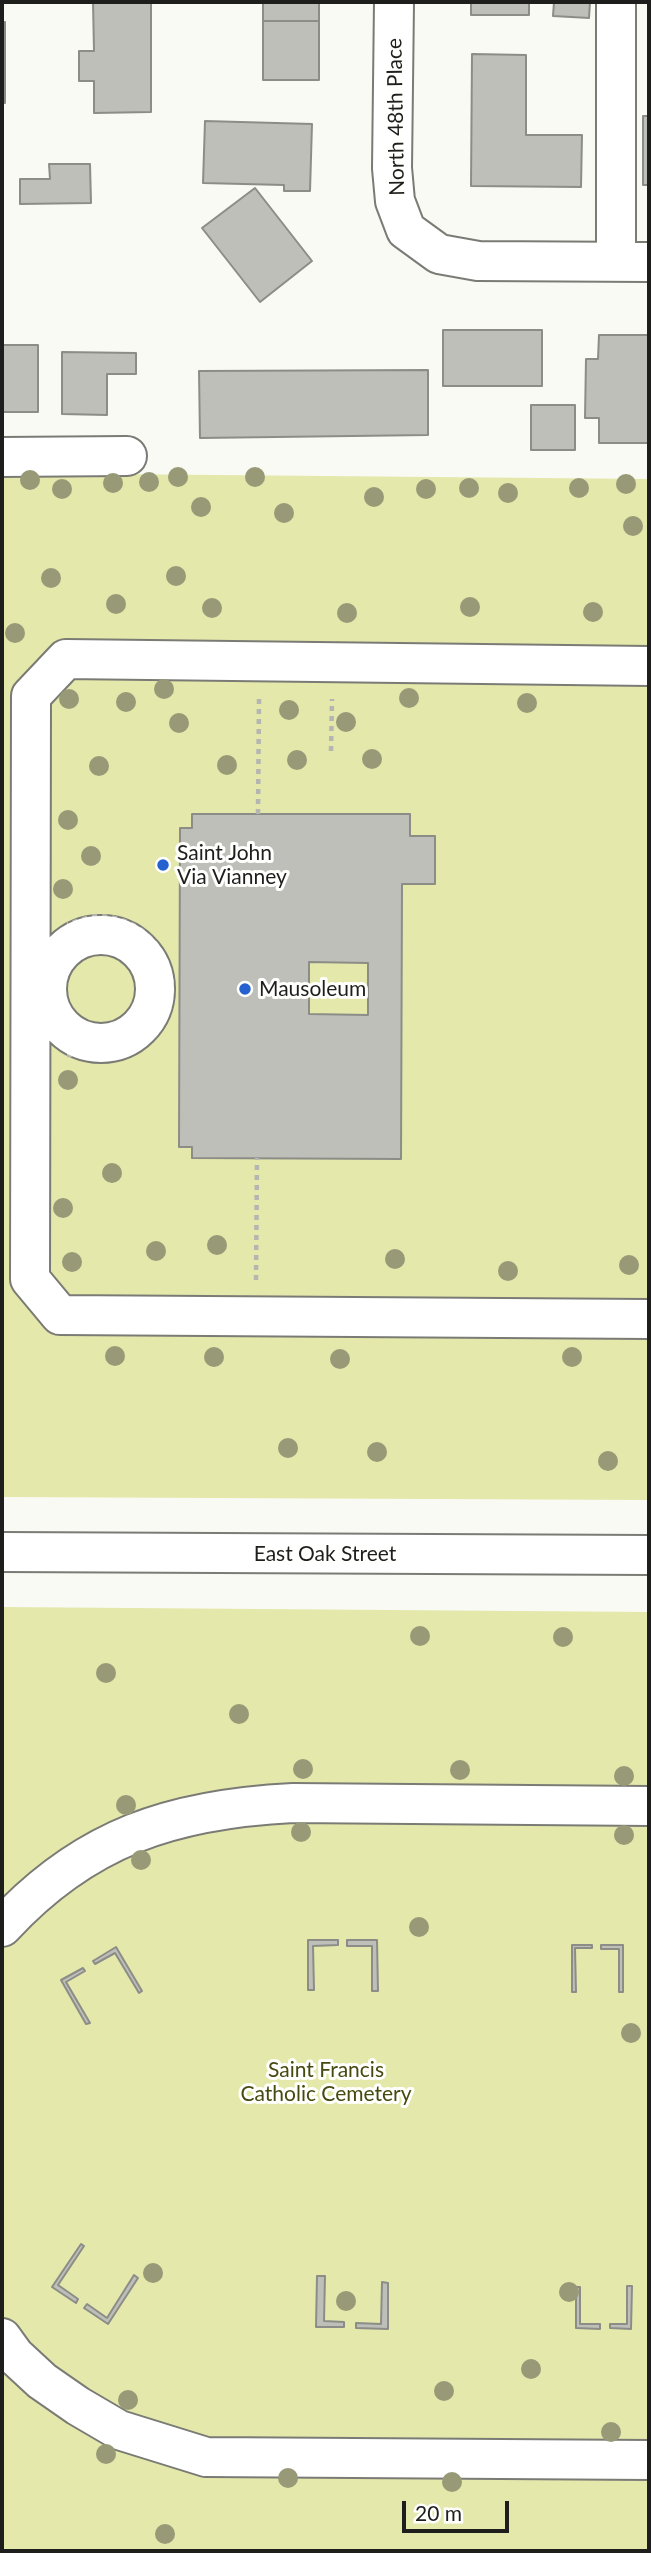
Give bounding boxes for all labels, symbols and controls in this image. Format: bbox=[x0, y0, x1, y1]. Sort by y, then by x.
street label: North 48th Place bbox=[382, 38, 410, 196]
place label: Saint John Via Vianney bbox=[177, 840, 287, 890]
marker: Saint John Via Vianney bbox=[155, 857, 171, 873]
place label: Mausoleum bbox=[259, 976, 366, 1002]
marker: Mausoleum bbox=[237, 981, 253, 997]
street label: East Oak Street bbox=[254, 1541, 396, 1567]
park label: Saint Francis Catholic Cemetery bbox=[240, 2057, 412, 2107]
scale bar bbox=[406, 2486, 513, 2530]
text: 20 m bbox=[415, 2500, 462, 2525]

